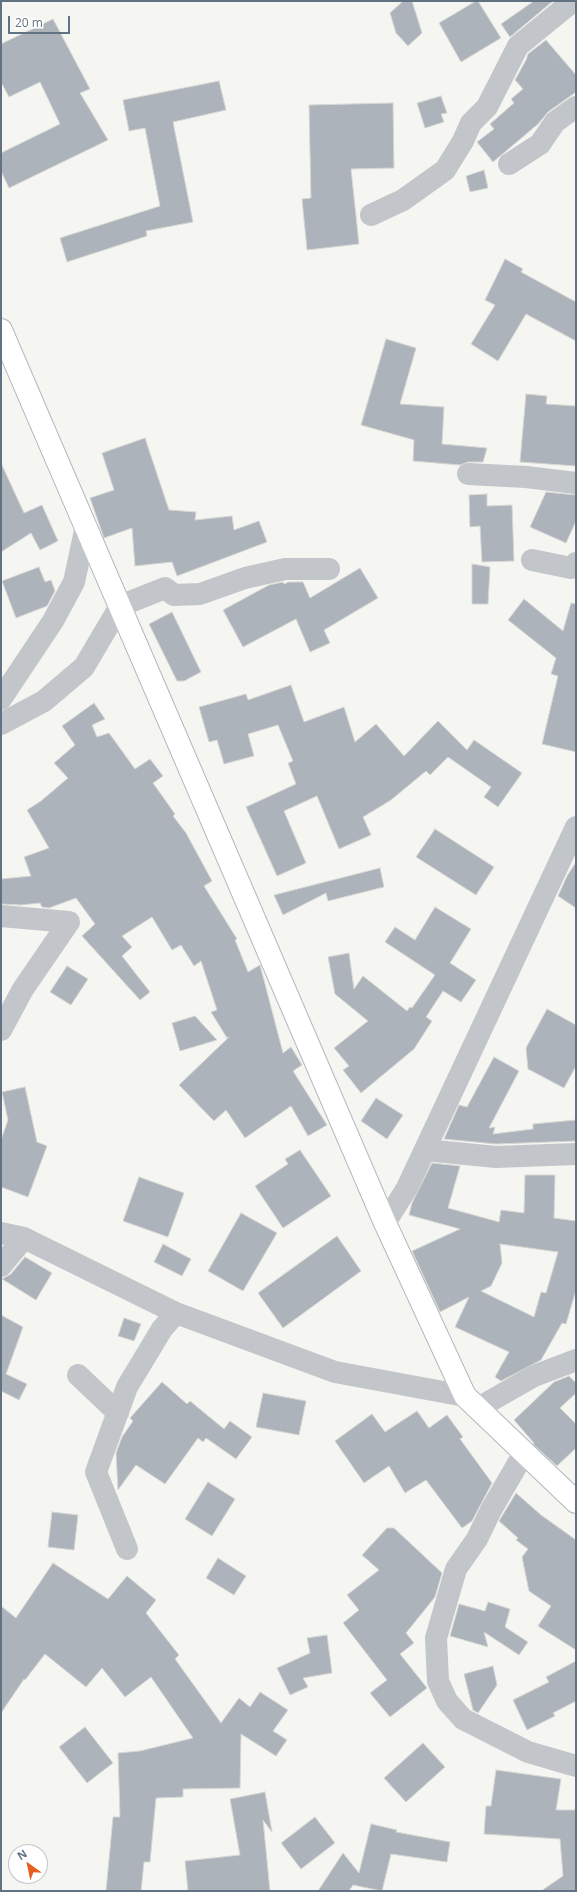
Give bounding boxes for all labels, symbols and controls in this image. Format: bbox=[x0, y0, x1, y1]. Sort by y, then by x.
scale bar bbox=[10, 8, 72, 34]
text: 20 m bbox=[15, 14, 43, 31]
north arrow bbox=[8, 1844, 48, 1884]
text: N bbox=[14, 1846, 30, 1863]

